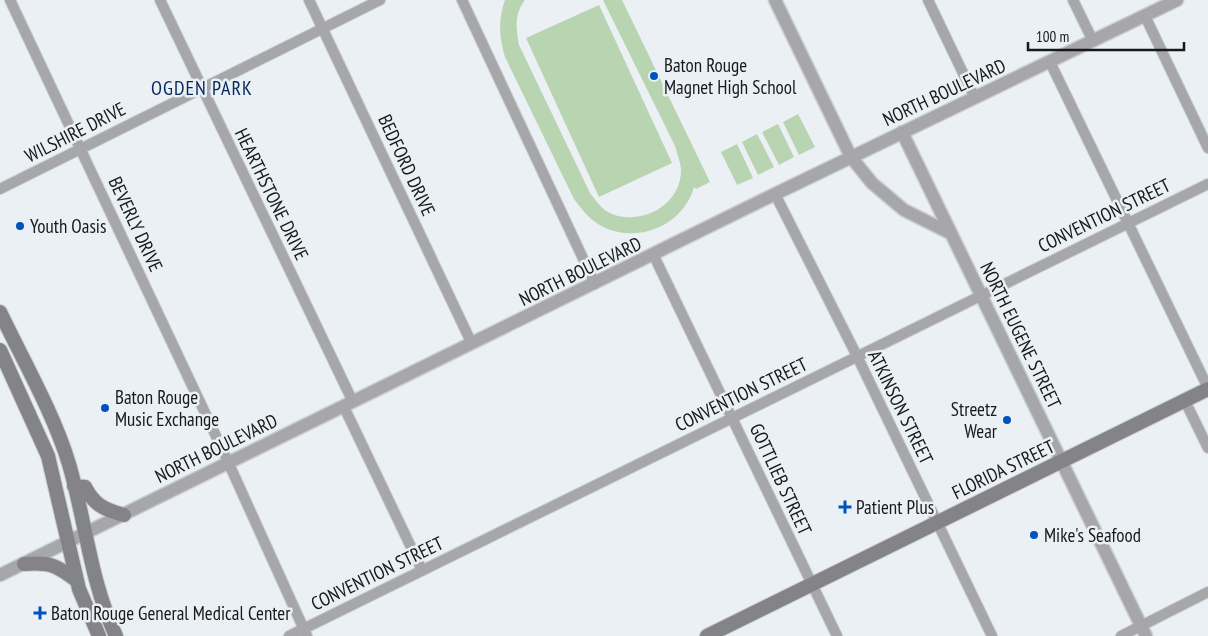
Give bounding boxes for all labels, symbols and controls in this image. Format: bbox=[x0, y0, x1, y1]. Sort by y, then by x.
scale bar bbox=[1028, 20, 1184, 52]
text: 100 m bbox=[1036, 27, 1069, 46]
place label: Baton Rouge Magnet High School bbox=[664, 53, 797, 99]
street label: NORTH BOULEVARD bbox=[879, 53, 1009, 131]
marker: Baton Rouge Magnet High School bbox=[648, 70, 660, 82]
district label: OGDEN PARK bbox=[151, 75, 253, 101]
street label: WILSHIRE DRIVE bbox=[21, 96, 129, 168]
street label: BEDFORD DRIVE bbox=[373, 111, 441, 219]
street label: HEARTHSTONE DRIVE bbox=[230, 124, 314, 264]
street label: CONVENTION STREET bbox=[1034, 172, 1175, 257]
street label: BEVERLY DRIVE bbox=[104, 173, 168, 275]
place label: Youth Oasis bbox=[30, 214, 106, 238]
marker: Youth Oasis bbox=[14, 220, 26, 232]
street label: NORTH BOULEVARD bbox=[515, 231, 645, 311]
street label: NORTH EUGENE STREET bbox=[975, 258, 1067, 413]
street label: ATKINSON STREET bbox=[863, 346, 939, 468]
street label: CONVENTION STREET bbox=[671, 351, 812, 436]
place label: Baton Rouge Music Exchange bbox=[115, 385, 219, 431]
place label: Streetz Wear bbox=[951, 397, 998, 443]
marker: Baton Rouge Music Exchange bbox=[99, 402, 111, 414]
street label: NORTH BOULEVARD bbox=[151, 408, 281, 488]
marker: Streetz Wear bbox=[1001, 414, 1013, 426]
street label: GOTTLIEB STREET bbox=[745, 419, 818, 539]
street label: FLORIDA STREET bbox=[948, 434, 1059, 504]
place label: Patient Plus bbox=[856, 495, 934, 519]
marker: Patient Plus bbox=[838, 500, 852, 514]
place label: Mike's Seafood bbox=[1044, 523, 1141, 547]
marker: Mike's Seafood bbox=[1028, 529, 1040, 541]
street label: CONVENTION STREET bbox=[307, 530, 448, 615]
place label: Baton Rouge General Medical Center bbox=[51, 601, 291, 625]
marker: Baton Rouge General Medical Center bbox=[33, 606, 47, 620]

